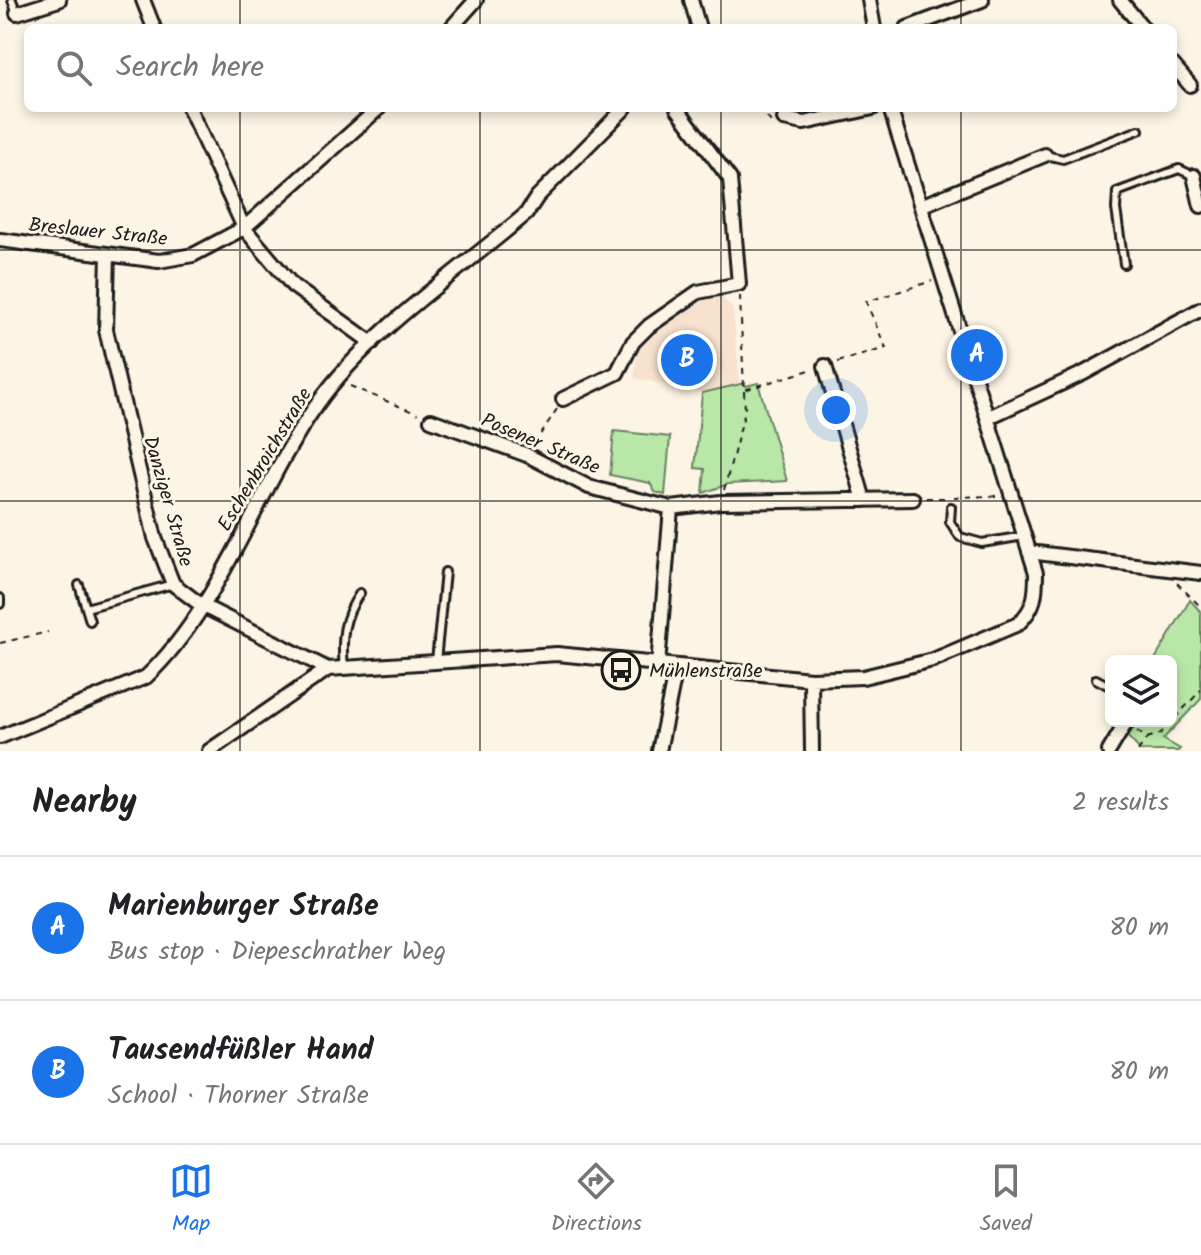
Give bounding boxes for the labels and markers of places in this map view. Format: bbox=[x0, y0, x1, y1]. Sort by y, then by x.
pin: A bbox=[951, 325, 1003, 385]
pin: B bbox=[661, 330, 713, 390]
bus stop icon: Mühlenstraße bbox=[600, 649, 642, 691]
place label: Mühlenstraße bbox=[649, 656, 763, 688]

